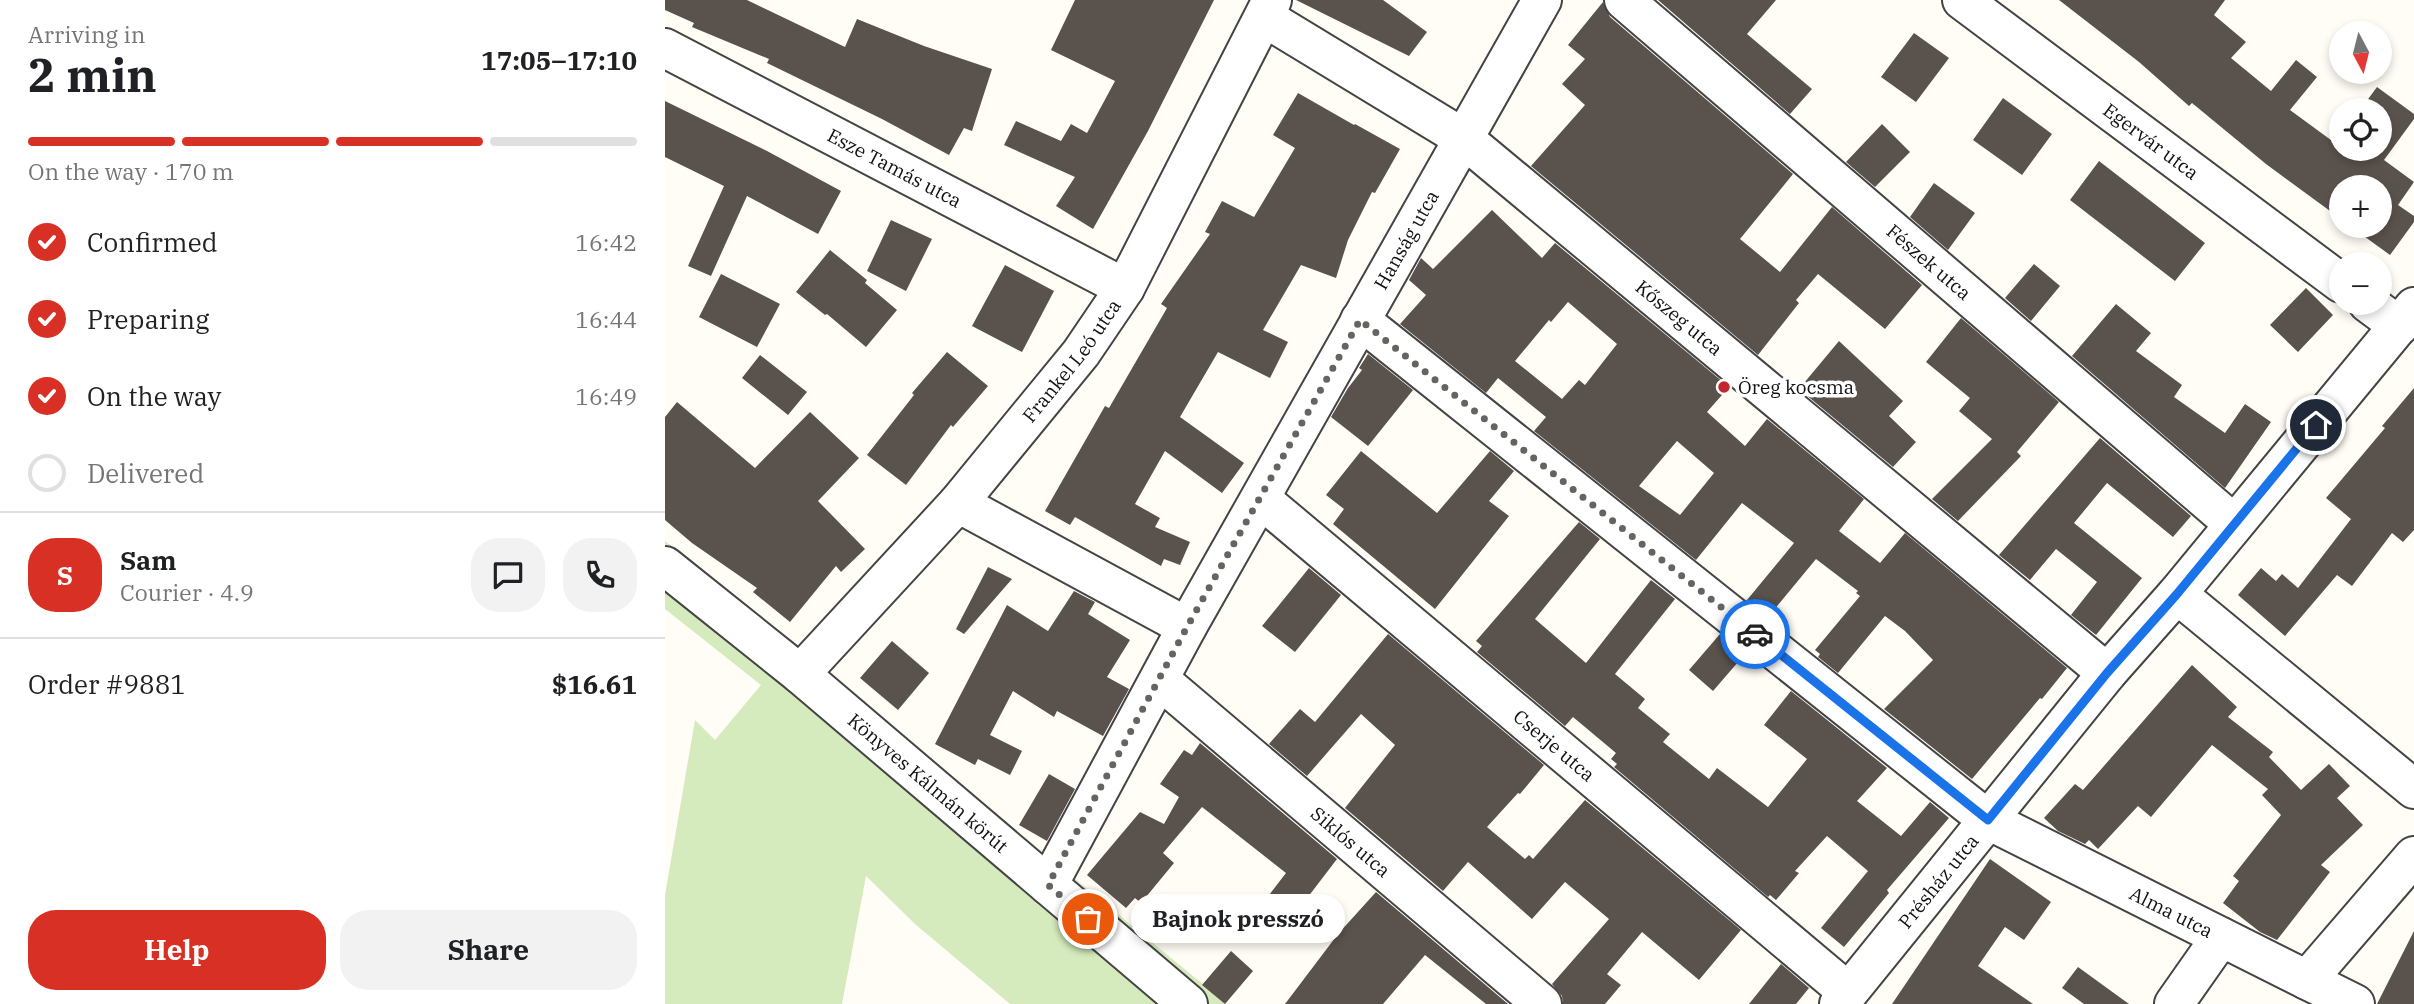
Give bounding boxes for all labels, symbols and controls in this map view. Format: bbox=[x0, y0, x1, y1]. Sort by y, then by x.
text: Arriving in bbox=[28, 19, 145, 49]
north arrow bbox=[2329, 21, 2392, 84]
map controls bbox=[2329, 21, 2392, 315]
text: 17:05–17:10 bbox=[481, 43, 637, 77]
text: 2 min bbox=[28, 45, 157, 105]
street label: Egervár utca bbox=[2099, 98, 2204, 185]
button: locate bbox=[2329, 98, 2392, 161]
street label: Esze Tamás utca bbox=[823, 123, 966, 213]
text: On the way · 170 m bbox=[28, 156, 234, 186]
button: + bbox=[2329, 175, 2392, 238]
street label: Hanság utca bbox=[1369, 186, 1444, 294]
street label: Fészek utca bbox=[1882, 219, 1976, 305]
icon: check bbox=[28, 223, 66, 261]
text: Confirmed bbox=[87, 225, 218, 259]
text: 16:42 bbox=[575, 227, 637, 257]
button: − bbox=[2329, 252, 2392, 315]
street label: Kőszeg utca bbox=[1631, 275, 1728, 361]
street label: Frankel Leó utca bbox=[1017, 294, 1126, 427]
icon: check bbox=[28, 300, 66, 338]
text: Preparing bbox=[87, 302, 209, 336]
text: 16:44 bbox=[575, 304, 637, 334]
place label: Öreg kocsma bbox=[1738, 375, 1854, 399]
icon: check bbox=[28, 377, 66, 415]
text: On the way bbox=[87, 379, 221, 413]
marker: Öreg kocsma bbox=[1716, 379, 1732, 395]
text: 16:49 bbox=[575, 381, 637, 411]
pin bbox=[2286, 395, 2346, 455]
icon: home bbox=[2297, 406, 2335, 444]
text: Delivered bbox=[87, 456, 204, 490]
button: chat bbox=[471, 538, 545, 612]
button: phone bbox=[563, 538, 637, 612]
text: Sam bbox=[120, 543, 176, 577]
text: S bbox=[57, 558, 73, 592]
text: Courier · 4.9 bbox=[120, 577, 254, 607]
courier bbox=[1720, 599, 1790, 669]
icon: car bbox=[1736, 615, 1774, 653]
text: Order #9881 bbox=[28, 667, 186, 701]
text: $16.61 bbox=[552, 667, 637, 701]
street label: Cserje utca bbox=[1509, 704, 1600, 786]
street label: Könyves Kálmán körút bbox=[843, 708, 1013, 858]
street label: Siklós utca bbox=[1306, 801, 1395, 882]
street label: Présház utca bbox=[1893, 829, 1984, 933]
street label: Alma utca bbox=[2126, 881, 2217, 943]
pin bbox=[1058, 889, 1118, 949]
callout: Bajnok presszó bbox=[1130, 894, 1343, 944]
icon: bag bbox=[1069, 900, 1107, 938]
text: Bajnok presszó bbox=[1152, 903, 1324, 933]
button: Help bbox=[28, 910, 326, 990]
button: Share bbox=[340, 910, 637, 990]

